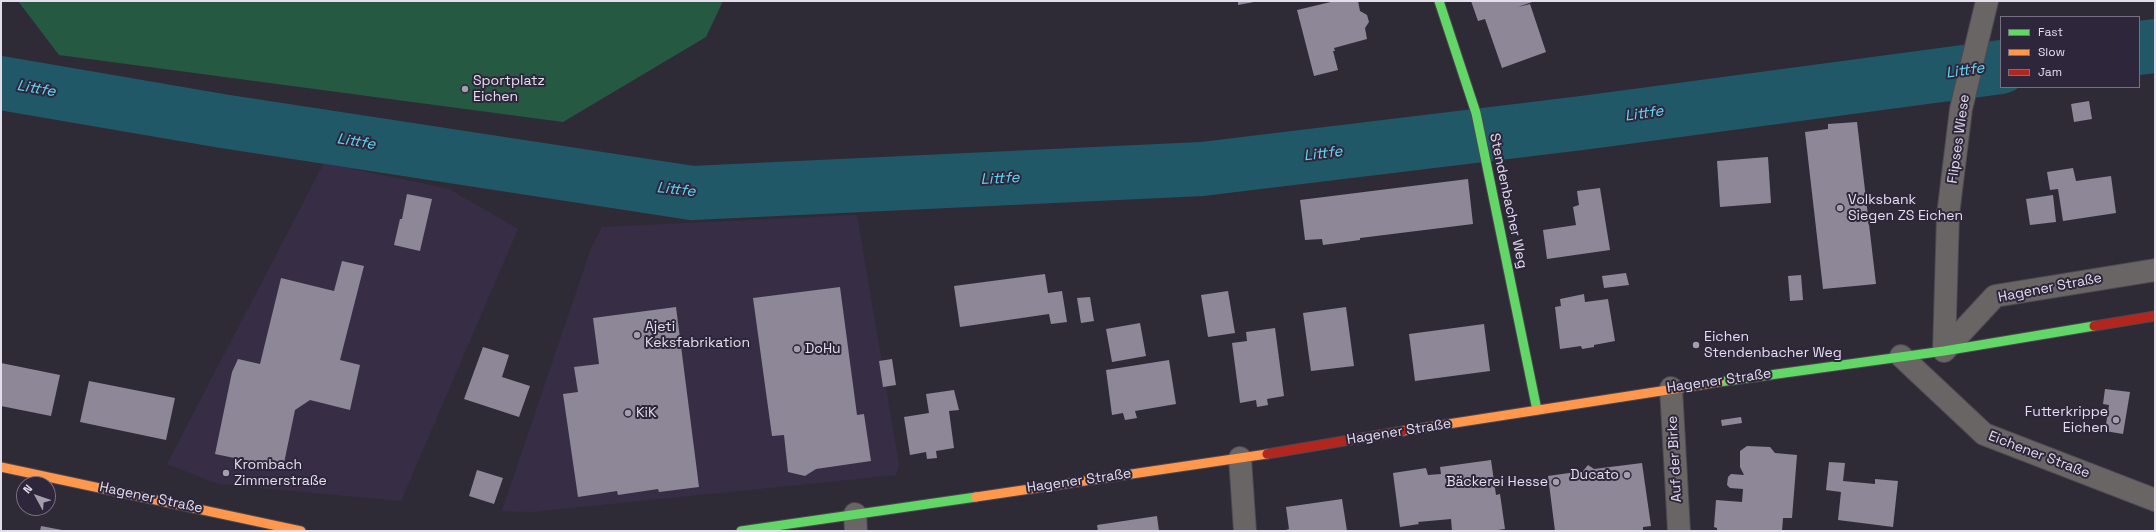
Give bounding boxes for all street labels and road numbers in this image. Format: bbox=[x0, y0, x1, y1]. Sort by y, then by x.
street label: Flipses Wiese bbox=[1944, 93, 1974, 185]
street label: Stendenbacher Weg bbox=[1485, 132, 1531, 270]
street label: Hagener Straße bbox=[1997, 270, 2103, 306]
street label: Hagener Straße bbox=[1666, 365, 1772, 397]
street label: Hagener Straße bbox=[1346, 415, 1452, 449]
street label: Auf der Birke bbox=[1664, 415, 1686, 503]
street label: Eichener Straße bbox=[1986, 428, 2092, 482]
street label: Hagener Straße bbox=[1026, 465, 1132, 497]
street label: Hagener Straße bbox=[98, 479, 204, 517]

